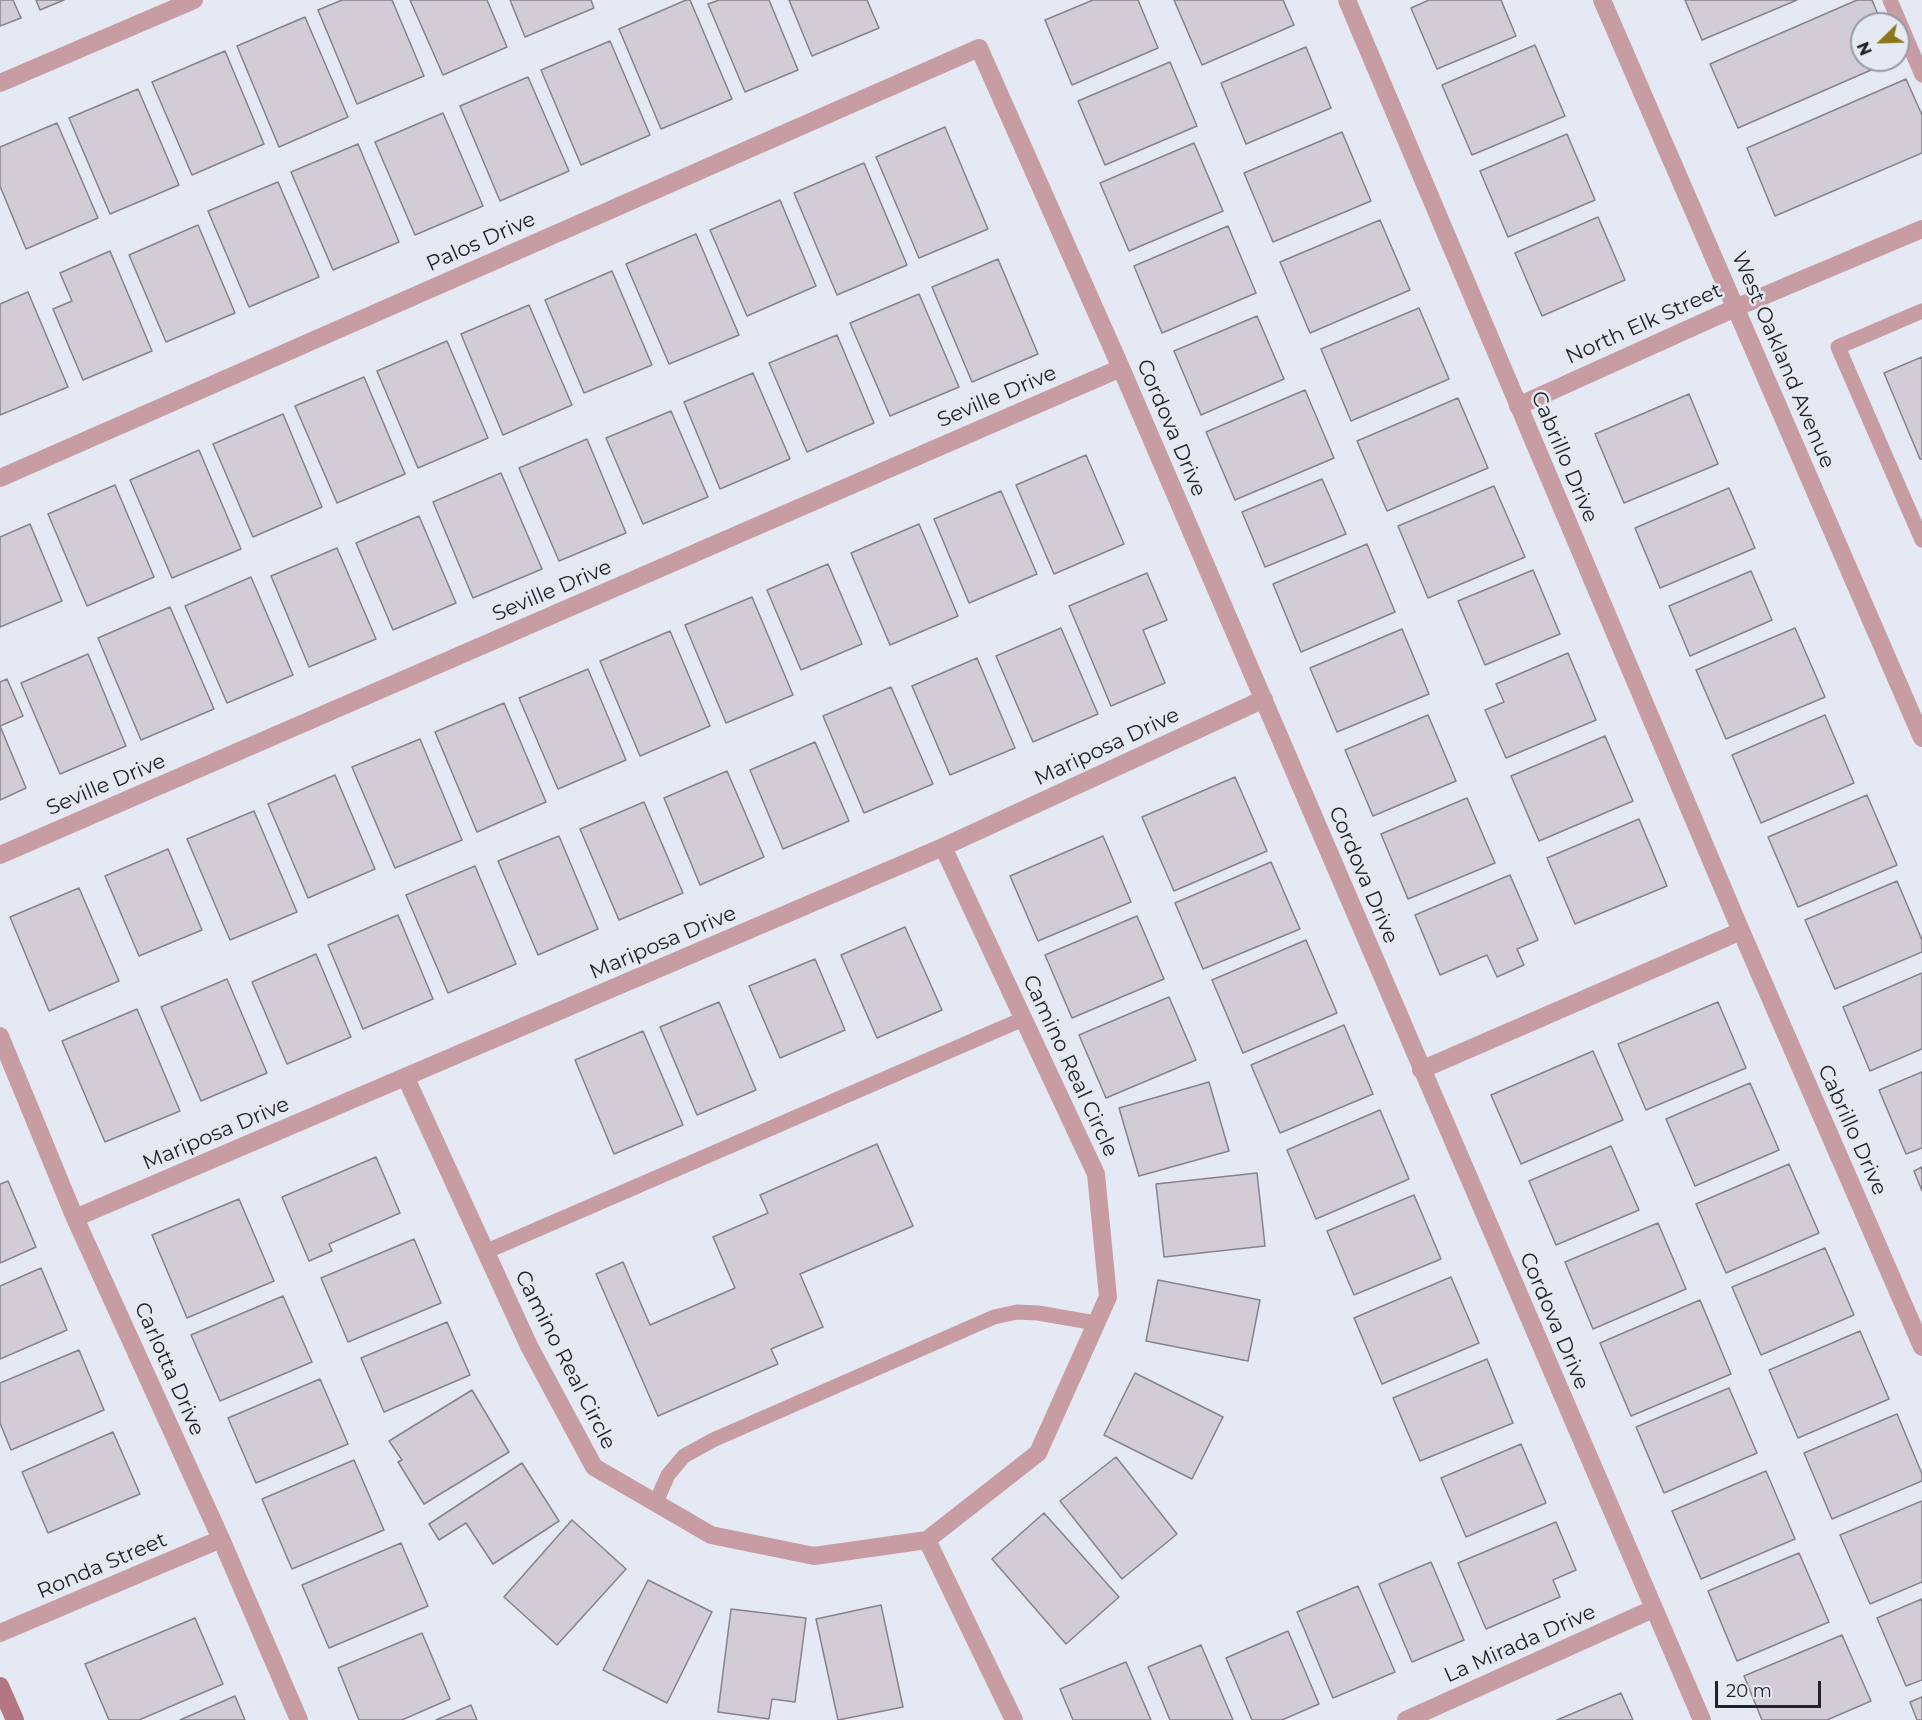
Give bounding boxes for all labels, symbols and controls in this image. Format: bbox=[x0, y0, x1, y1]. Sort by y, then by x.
north arrow bbox=[1850, 12, 1910, 72]
text: N bbox=[1854, 39, 1876, 58]
street label: Palos Drive bbox=[423, 207, 539, 277]
street label: West Oakland Avenue bbox=[1726, 248, 1840, 472]
street label: North Elk Street bbox=[1562, 278, 1726, 370]
street label: Cordova Drive bbox=[1131, 356, 1211, 500]
street label: Seville Drive bbox=[934, 361, 1060, 433]
street label: Cabrillo Drive bbox=[1525, 388, 1603, 526]
street label: Seville Drive bbox=[489, 555, 615, 627]
street label: Mariposa Drive bbox=[1031, 702, 1183, 792]
street label: Seville Drive bbox=[43, 749, 169, 821]
street label: Cordova Drive bbox=[1323, 803, 1403, 947]
street label: Mariposa Drive bbox=[586, 901, 740, 985]
street label: Camino Real Circle bbox=[1017, 971, 1123, 1161]
street label: Cabrillo Drive bbox=[1812, 1061, 1892, 1199]
street label: Mariposa Drive bbox=[139, 1092, 293, 1176]
street label: Cordova Drive bbox=[1514, 1249, 1594, 1393]
street label: Camino Real Circle bbox=[509, 1266, 621, 1454]
street label: Carlotta Drive bbox=[128, 1298, 210, 1440]
street label: Ronda Street bbox=[33, 1527, 171, 1605]
street label: La Mirada Drive bbox=[1440, 1599, 1600, 1689]
scale bar bbox=[1718, 1669, 1824, 1707]
text: 20 m bbox=[1726, 1680, 1772, 1702]

